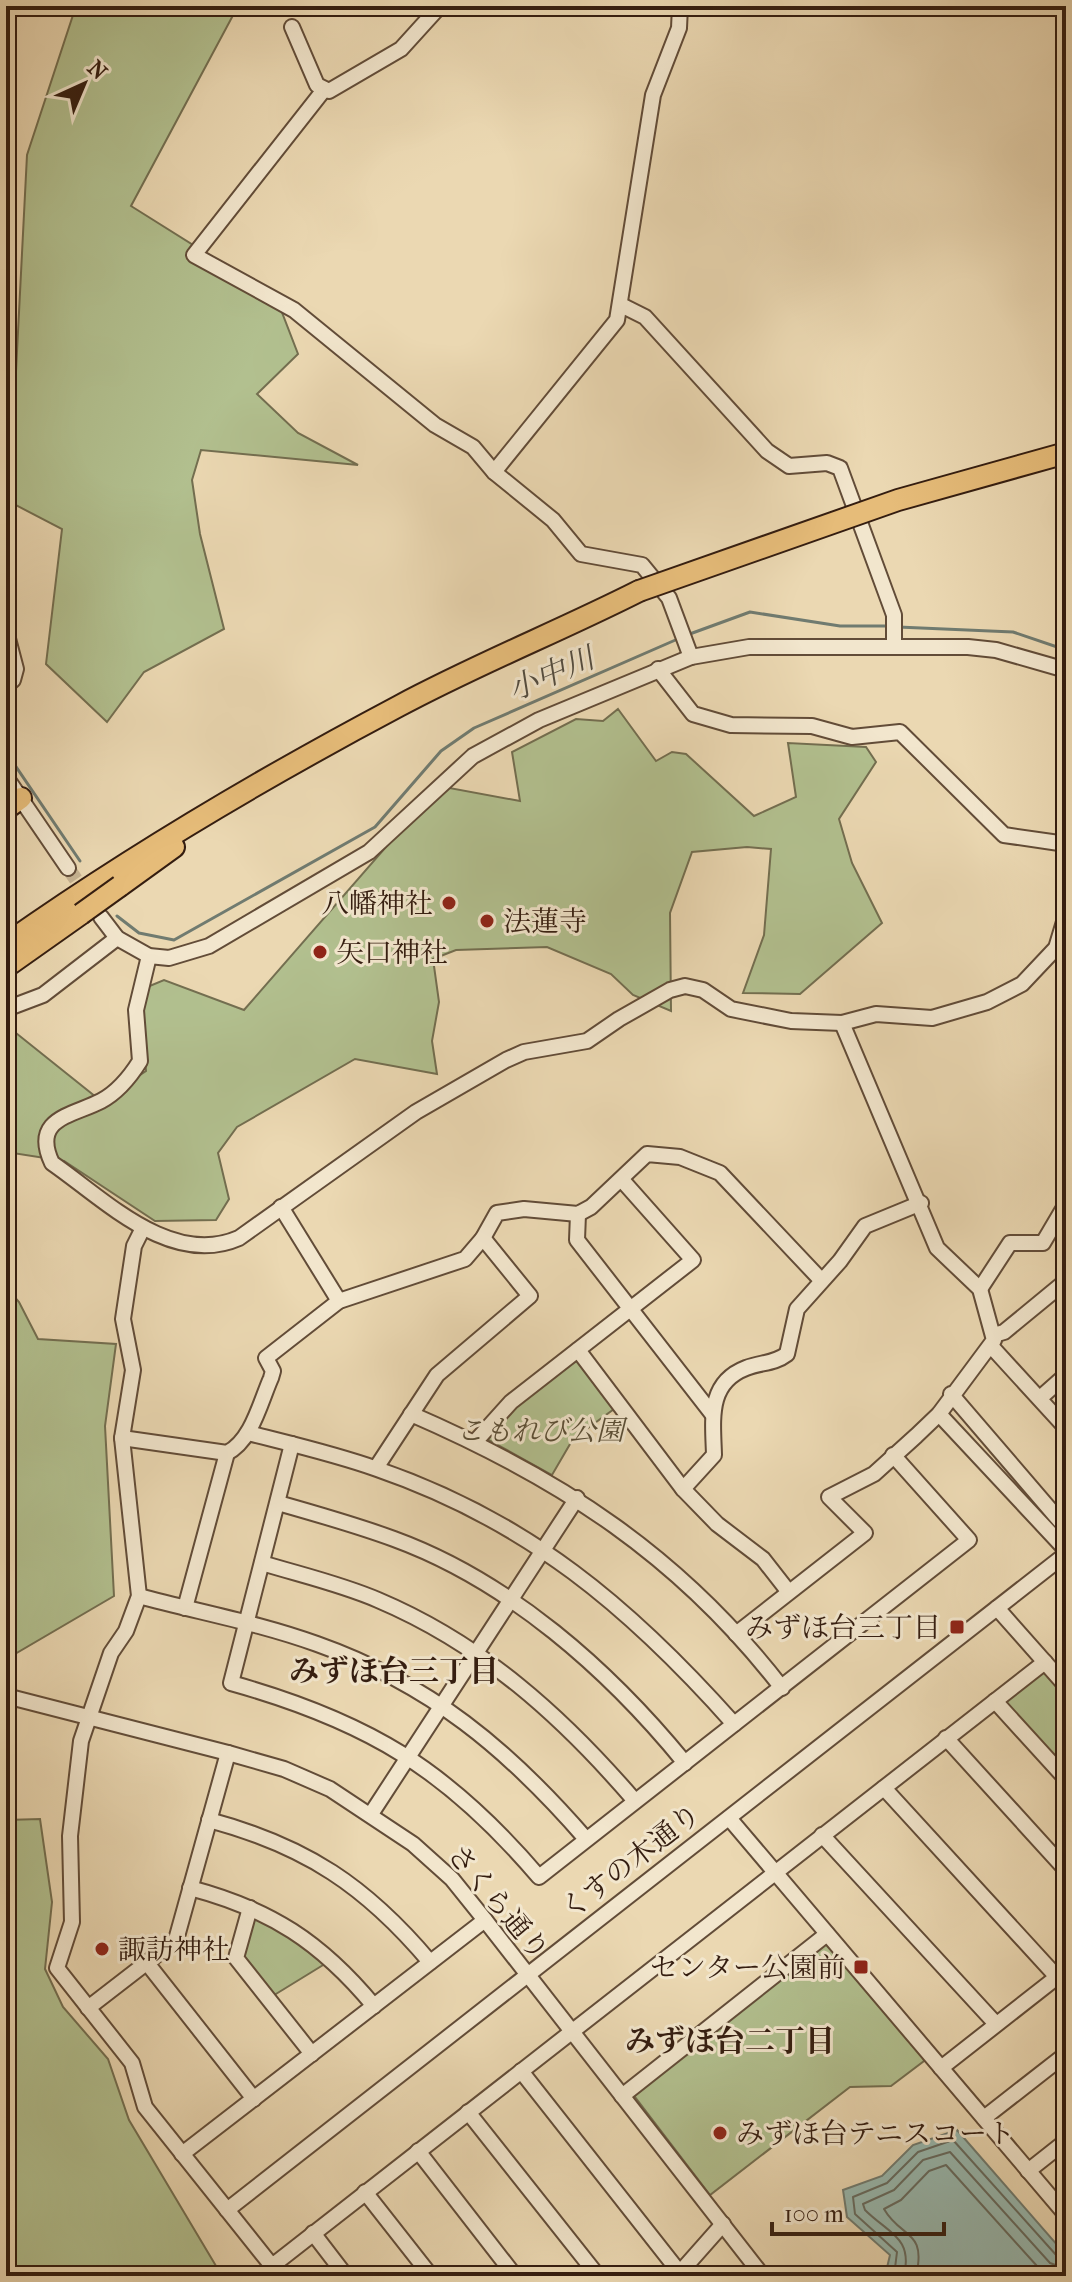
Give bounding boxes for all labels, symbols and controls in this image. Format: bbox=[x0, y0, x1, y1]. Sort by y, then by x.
north arrow bbox=[44, 44, 124, 124]
text: N bbox=[82, 55, 112, 86]
water label: 小中川 bbox=[503, 640, 602, 708]
place label: 八幡神社 bbox=[321, 887, 433, 920]
marker: 八幡神社 bbox=[440, 894, 458, 912]
place label: 法蓮寺 bbox=[503, 905, 587, 938]
marker: 法蓮寺 bbox=[478, 912, 496, 930]
place label: 矢口神社 bbox=[336, 936, 448, 969]
marker: 矢口神社 bbox=[311, 943, 329, 961]
park label: こもれび公園 bbox=[456, 1414, 628, 1447]
place label: みずほ台三丁目 bbox=[745, 1611, 941, 1644]
marker: みずほ台三丁目 bbox=[948, 1618, 966, 1636]
district label: みずほ台三丁目 bbox=[289, 1654, 499, 1689]
street label: くすの木通り bbox=[554, 1797, 707, 1926]
street label: さくら通り bbox=[441, 1838, 556, 1967]
place label: 諏訪神社 bbox=[118, 1933, 230, 1966]
marker: 諏訪神社 bbox=[93, 1940, 111, 1958]
place label: センター公園前 bbox=[650, 1951, 845, 1984]
marker: センター公園前 bbox=[852, 1958, 870, 1976]
district label: みずほ台二丁目 bbox=[625, 2024, 835, 2059]
place label: みずほ台テニスコート bbox=[736, 2117, 1015, 2150]
marker: みずほ台テニスコート bbox=[711, 2124, 729, 2142]
scale bar bbox=[772, 2186, 944, 2236]
text: 100 m bbox=[784, 2200, 844, 2228]

